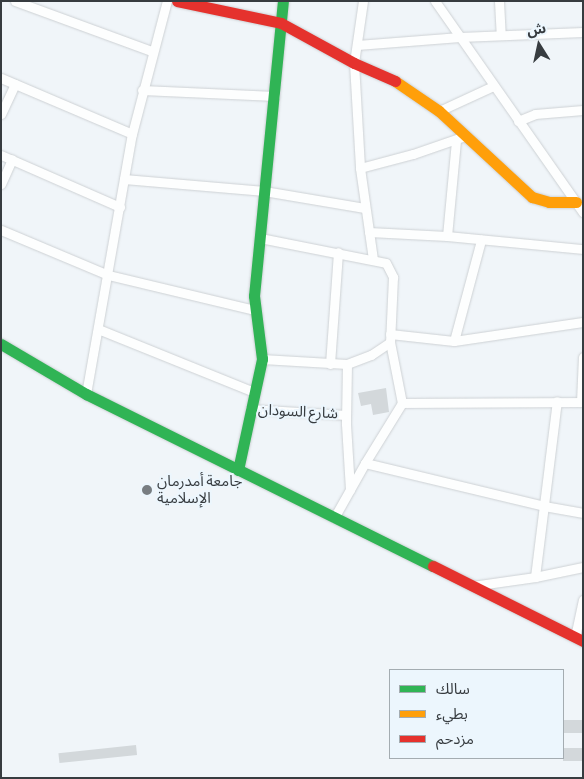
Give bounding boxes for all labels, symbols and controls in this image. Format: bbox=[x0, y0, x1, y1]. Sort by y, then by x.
north arrow bbox=[514, 20, 564, 70]
text: ش bbox=[525, 20, 547, 40]
street label: شارع السودان bbox=[258, 401, 338, 423]
place label: جامعة أمدرمان الإسلامية bbox=[157, 472, 242, 507]
marker: جامعة أمدرمان الإسلامية bbox=[141, 484, 153, 496]
legend bbox=[389, 669, 564, 759]
text: سالك bbox=[436, 680, 470, 699]
text: بطيء bbox=[436, 705, 468, 724]
text: مزدحم bbox=[436, 730, 474, 749]

